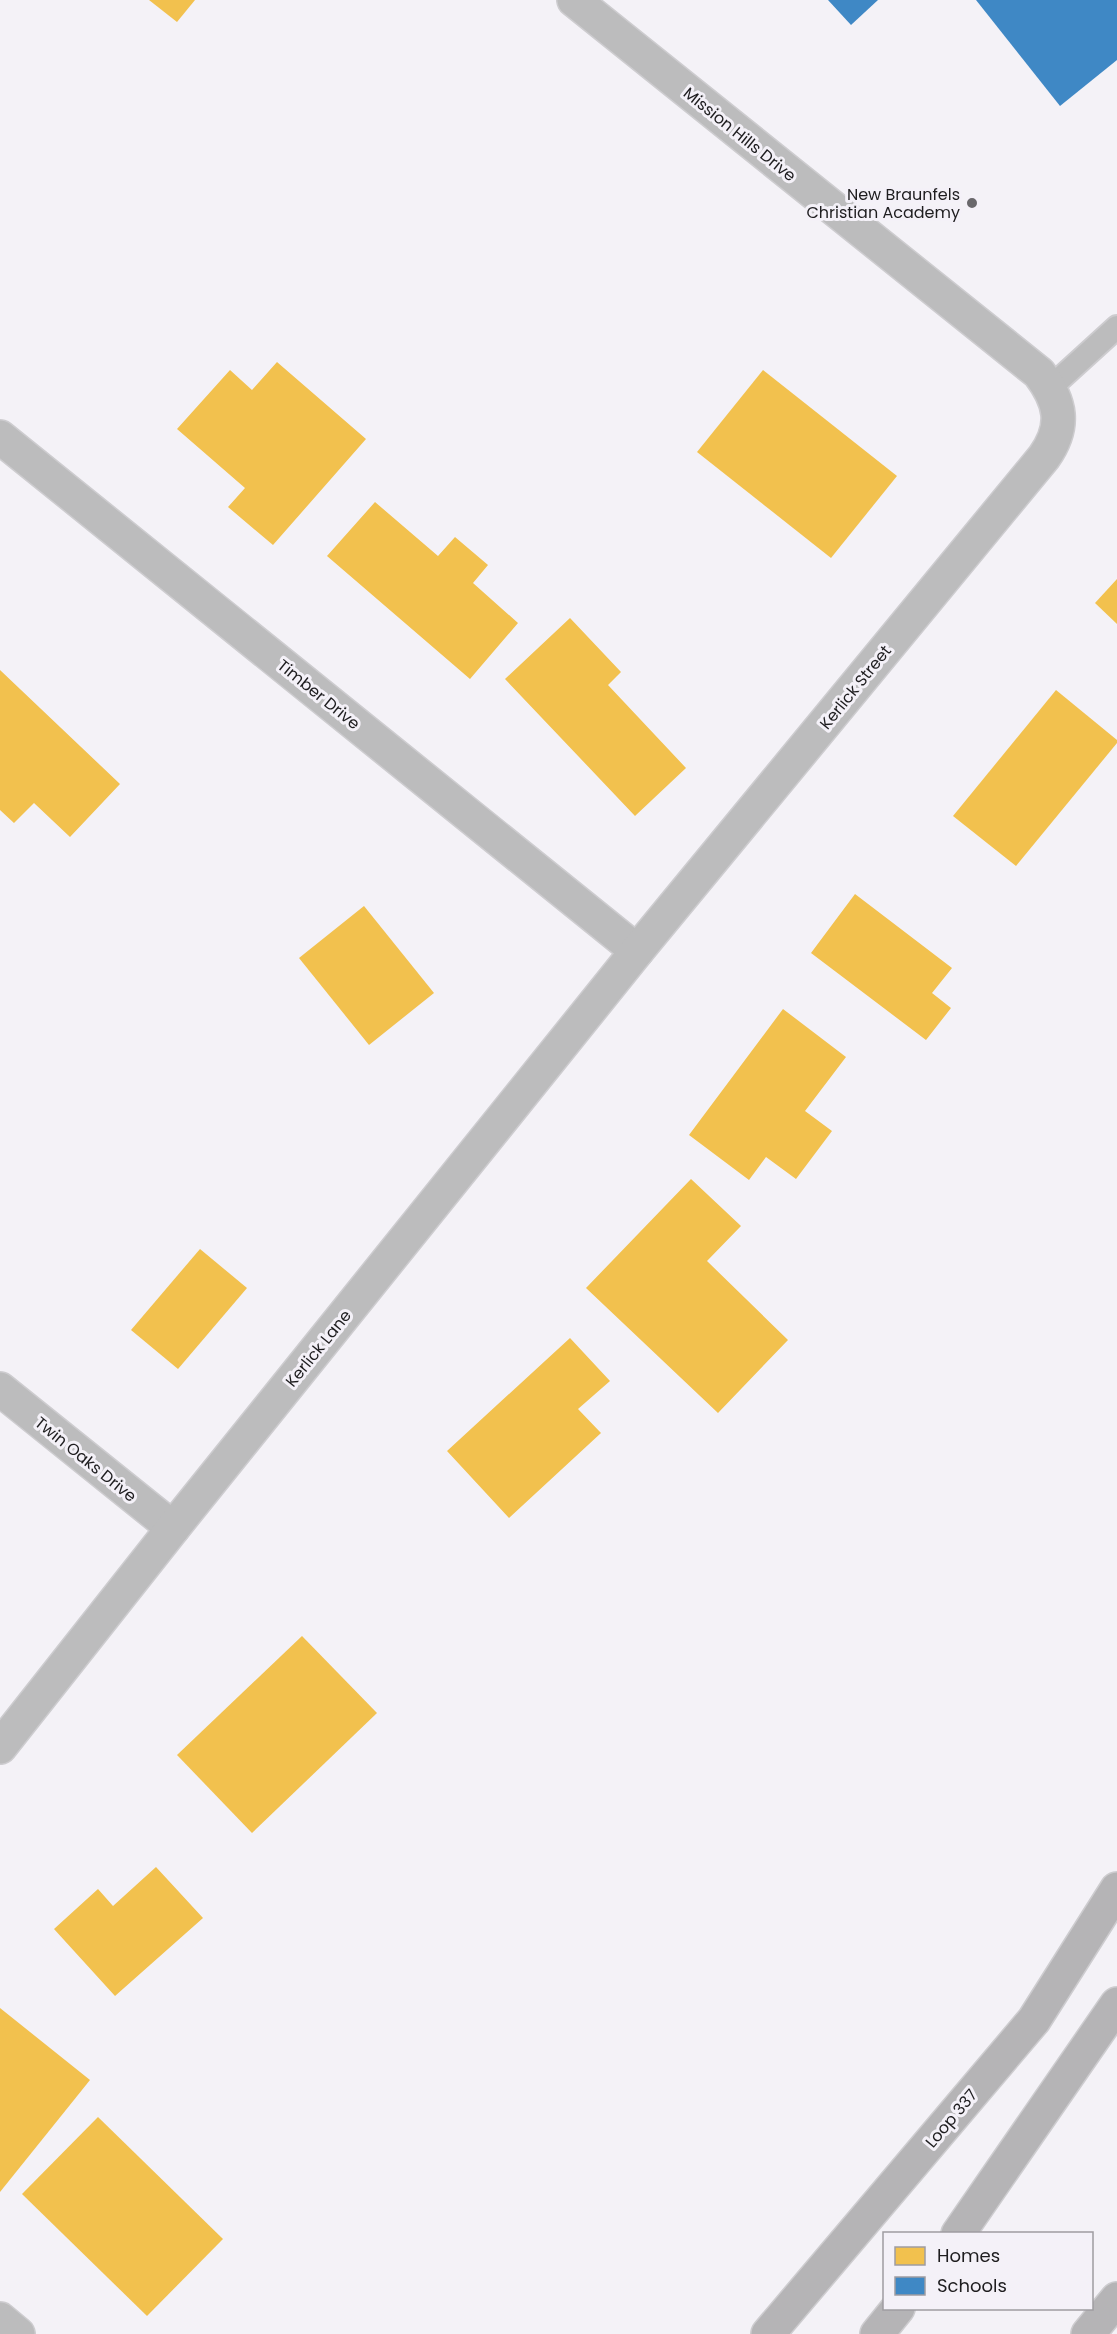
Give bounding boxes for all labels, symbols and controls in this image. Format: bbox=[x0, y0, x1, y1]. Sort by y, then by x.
street label: Mission Hills Drive bbox=[679, 82, 801, 187]
place label: New Braunfels Christian Academy bbox=[807, 183, 960, 224]
marker: New Braunfels Christian Academy bbox=[965, 196, 979, 210]
street label: Kerlick Street bbox=[814, 640, 897, 734]
street label: Timber Drive bbox=[273, 654, 365, 735]
street label: Kerlick Lane bbox=[280, 1305, 357, 1392]
street label: Twin Oaks Drive bbox=[30, 1411, 141, 1508]
street label: Loop 337 bbox=[920, 2084, 983, 2153]
legend bbox=[883, 2232, 1093, 2310]
text: Homes bbox=[937, 2243, 1000, 2268]
text: Schools bbox=[937, 2273, 1007, 2298]

